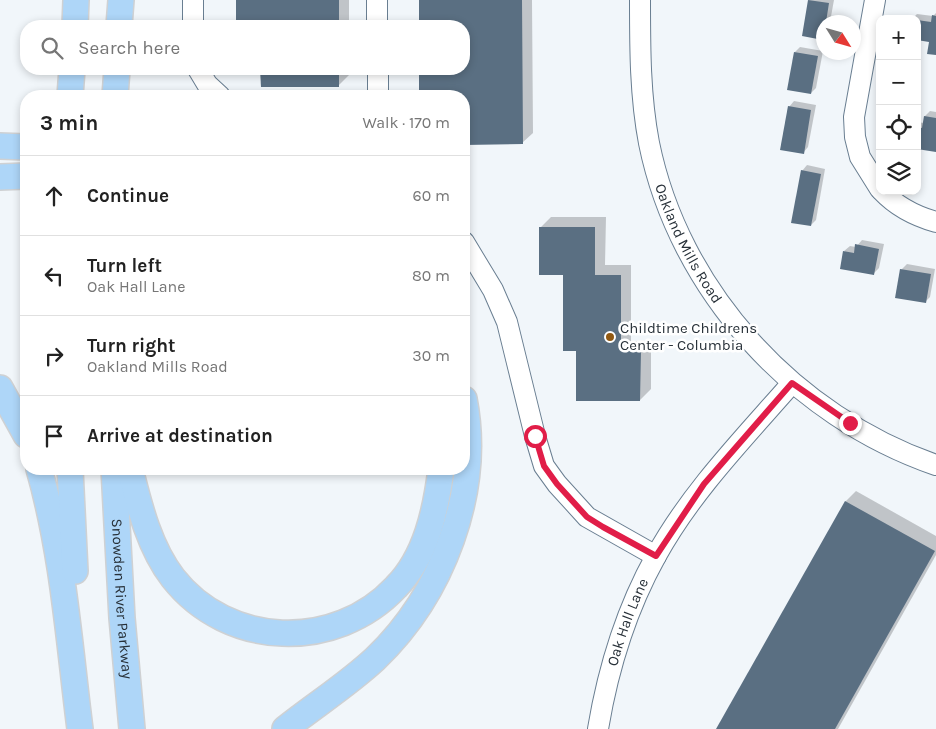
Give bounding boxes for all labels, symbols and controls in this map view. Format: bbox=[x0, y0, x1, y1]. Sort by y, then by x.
north arrow bbox=[816, 15, 861, 60]
map controls bbox=[876, 15, 921, 195]
button: + bbox=[876, 15, 921, 60]
search box bbox=[20, 20, 470, 75]
icon: search bbox=[38, 34, 66, 62]
text: Search here bbox=[78, 37, 180, 59]
button: − bbox=[876, 60, 921, 105]
button: locate bbox=[876, 105, 921, 150]
text: 3 min bbox=[40, 111, 98, 135]
text: Walk · 170 m bbox=[362, 113, 450, 132]
button: layers bbox=[876, 150, 921, 195]
street label: Oakland Mills Road bbox=[651, 181, 726, 307]
icon: ahead bbox=[40, 182, 68, 210]
text: Continue bbox=[87, 185, 169, 207]
text: 60 m bbox=[413, 186, 450, 205]
text: Turn left bbox=[87, 255, 162, 277]
icon: left bbox=[40, 262, 68, 290]
text: 80 m bbox=[412, 266, 450, 285]
text: Oak Hall Lane bbox=[87, 277, 185, 296]
place label: Childtime Childrens Center - Columbia bbox=[620, 319, 757, 354]
marker: Childtime Childrens Center - Columbia bbox=[604, 331, 616, 343]
text: Turn right bbox=[87, 335, 176, 357]
icon: right bbox=[40, 342, 68, 370]
text: 30 m bbox=[412, 346, 450, 365]
text: Oakland Mills Road bbox=[87, 357, 228, 376]
route end bbox=[839, 412, 862, 435]
icon: arrive bbox=[40, 422, 68, 450]
text: Arrive at destination bbox=[87, 425, 273, 447]
route start bbox=[524, 425, 547, 448]
street label: Snowden River Parkway bbox=[108, 518, 136, 680]
street label: Oak Hall Lane bbox=[603, 575, 652, 668]

